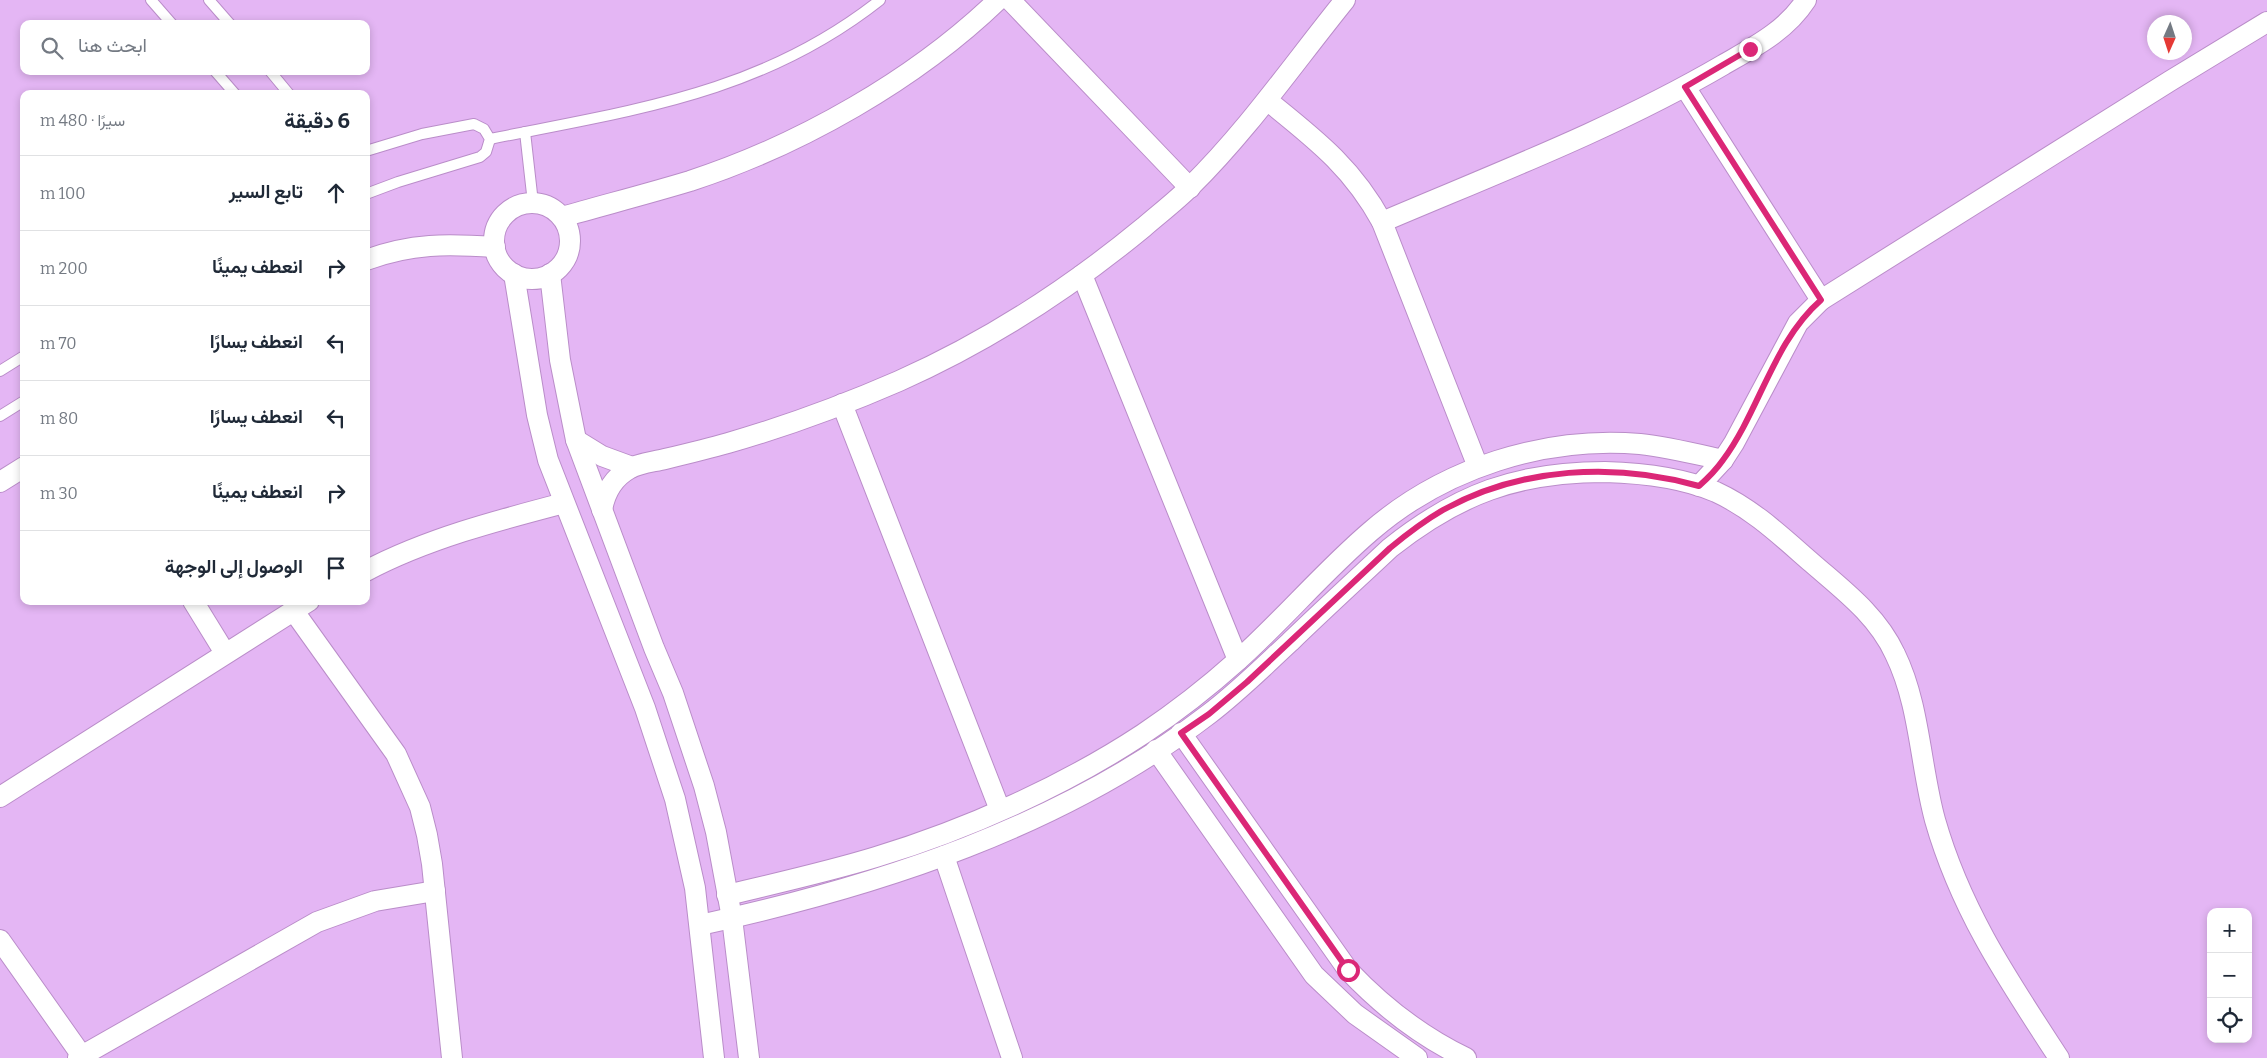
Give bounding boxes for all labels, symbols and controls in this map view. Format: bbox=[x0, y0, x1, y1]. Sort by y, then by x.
north arrow bbox=[2147, 15, 2192, 60]
search box bbox=[20, 20, 370, 75]
icon: search bbox=[38, 34, 66, 62]
text: ابحث هنا bbox=[78, 34, 147, 57]
route end bbox=[1739, 38, 1762, 61]
text: 6 دقيقة bbox=[284, 108, 350, 134]
text: سيرًا · 480 m bbox=[40, 111, 125, 130]
icon: ahead bbox=[322, 179, 350, 207]
text: تابع السير bbox=[229, 180, 303, 203]
text: 100 m bbox=[40, 184, 85, 203]
icon: right bbox=[322, 254, 350, 282]
text: انعطف يمينًا bbox=[212, 255, 303, 278]
text: 200 m bbox=[40, 259, 88, 278]
icon: left bbox=[322, 329, 350, 357]
text: انعطف يسارًا bbox=[210, 330, 303, 353]
text: 70 m bbox=[40, 334, 76, 353]
icon: left bbox=[322, 404, 350, 432]
text: انعطف يسارًا bbox=[210, 405, 303, 428]
text: 80 m bbox=[40, 409, 78, 428]
icon: right bbox=[322, 479, 350, 507]
text: انعطف يمينًا bbox=[212, 480, 303, 503]
text: 30 m bbox=[40, 484, 78, 503]
icon: arrive bbox=[322, 554, 350, 582]
text: الوصول إلى الوجهة bbox=[165, 555, 303, 578]
map controls bbox=[2207, 908, 2252, 1043]
button: + bbox=[2207, 908, 2252, 953]
button: − bbox=[2207, 953, 2252, 998]
route start bbox=[1337, 959, 1360, 982]
button: locate bbox=[2207, 998, 2252, 1043]

